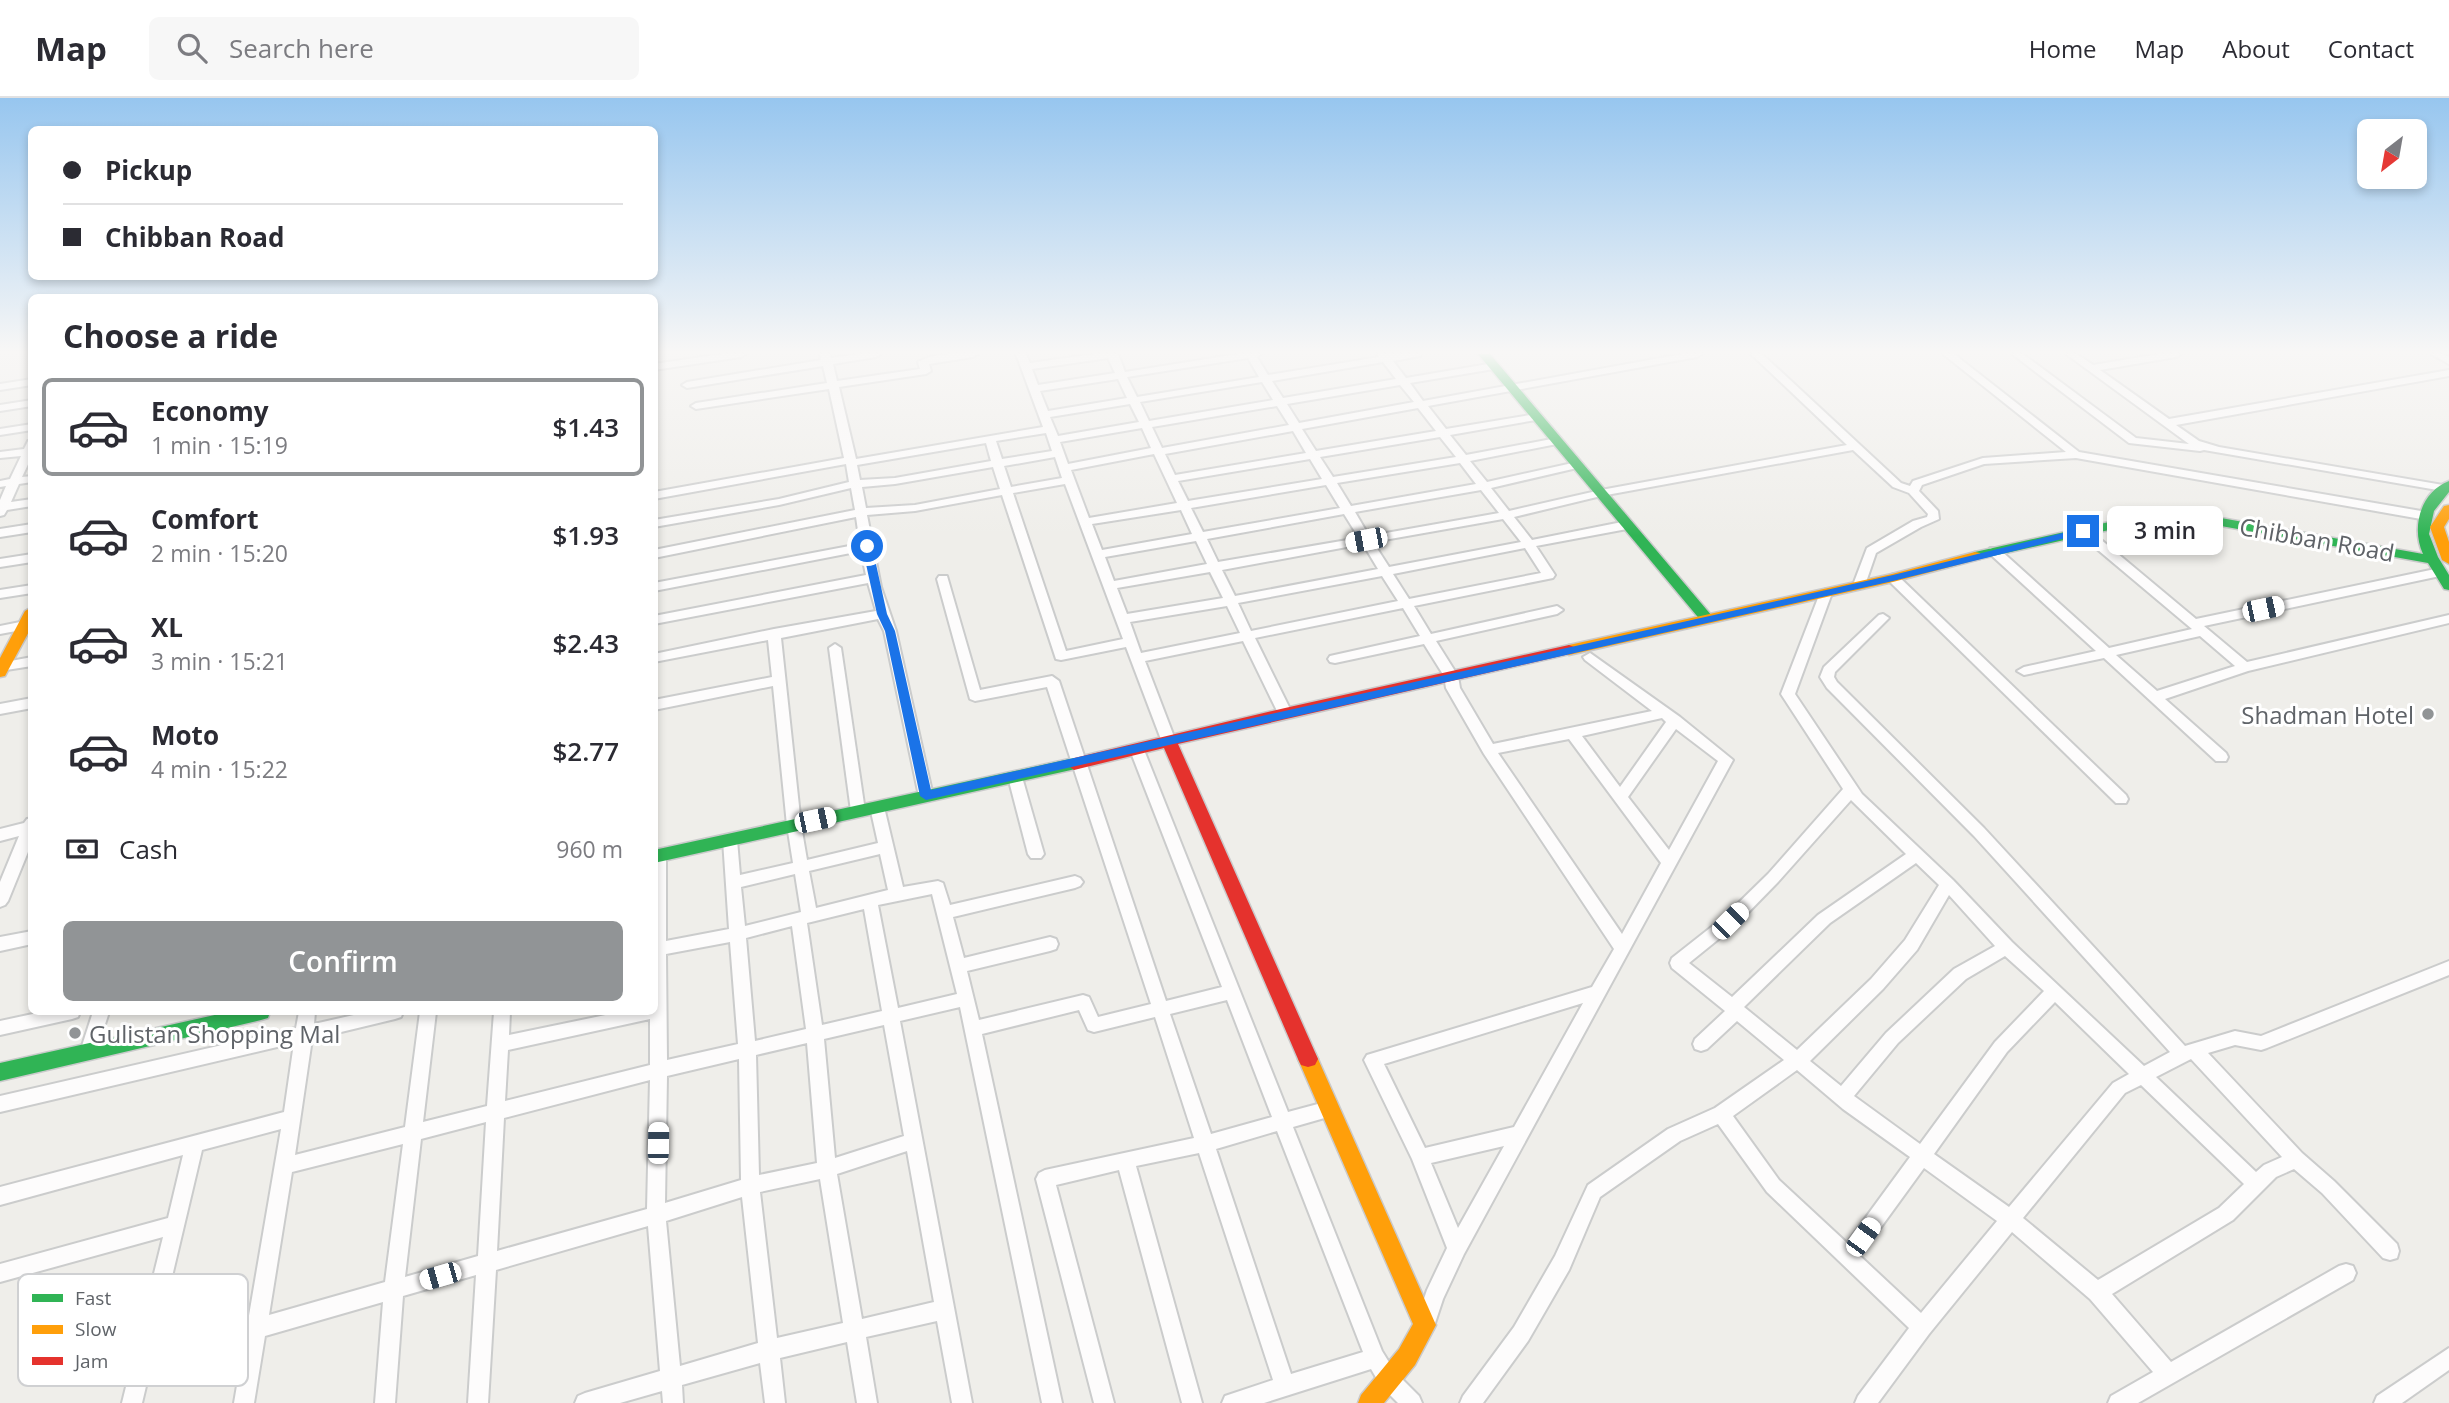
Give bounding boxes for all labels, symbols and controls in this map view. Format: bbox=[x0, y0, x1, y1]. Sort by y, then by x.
search box bbox=[149, 17, 639, 80]
text: Map bbox=[35, 26, 107, 71]
icon: search bbox=[173, 29, 211, 67]
text: Search here bbox=[229, 30, 374, 66]
text: Home bbox=[2029, 32, 2097, 65]
text: Map bbox=[2135, 32, 2184, 65]
text: About bbox=[2222, 32, 2290, 65]
text: Contact bbox=[2328, 32, 2414, 65]
north arrow bbox=[2357, 119, 2427, 189]
map controls bbox=[2357, 119, 2427, 189]
text: Pickup bbox=[105, 152, 192, 188]
text: Chibban Road bbox=[105, 219, 284, 255]
text: Choose a ride bbox=[63, 314, 278, 357]
text: Economy bbox=[151, 393, 269, 429]
icon: car bbox=[67, 396, 130, 459]
text: $1.43 bbox=[552, 409, 619, 445]
text: 1 min · 15:19 bbox=[151, 429, 288, 461]
text: Comfort bbox=[151, 501, 258, 537]
icon: car bbox=[67, 504, 130, 567]
callout: 3 min bbox=[2108, 506, 2223, 556]
street label: Chibban Road bbox=[2237, 509, 2397, 569]
text: 3 min bbox=[2134, 514, 2196, 546]
route end bbox=[2067, 515, 2099, 547]
text: $1.93 bbox=[552, 517, 619, 553]
car bbox=[1344, 526, 1389, 554]
route start bbox=[851, 530, 883, 562]
text: 2 min · 15:20 bbox=[151, 537, 288, 569]
car bbox=[2241, 594, 2286, 624]
text: XL bbox=[151, 609, 183, 645]
icon: car bbox=[67, 612, 130, 675]
text: $2.43 bbox=[552, 625, 619, 661]
text: 3 min · 15:21 bbox=[151, 645, 288, 677]
place label: Shadman Hotel bbox=[2241, 698, 2414, 731]
marker: Shadman Hotel bbox=[2420, 706, 2436, 722]
text: Moto bbox=[151, 717, 219, 753]
icon: car bbox=[67, 720, 130, 783]
text: $2.77 bbox=[552, 733, 619, 769]
text: 4 min · 15:22 bbox=[151, 753, 288, 785]
car bbox=[793, 805, 838, 835]
icon: cash bbox=[63, 830, 101, 868]
text: Cash bbox=[119, 831, 178, 867]
text: 960 m bbox=[556, 833, 623, 865]
car bbox=[1708, 899, 1753, 943]
button: Confirm bbox=[63, 921, 623, 1001]
place label: Gulistan Shopping Mal bbox=[89, 1017, 340, 1050]
marker: Gulistan Shopping Mal bbox=[67, 1025, 83, 1041]
car bbox=[648, 1122, 669, 1164]
car bbox=[1843, 1214, 1884, 1260]
car bbox=[417, 1260, 464, 1292]
legend bbox=[18, 1274, 248, 1386]
text: Fast bbox=[75, 1285, 111, 1311]
text: Slow bbox=[75, 1316, 117, 1342]
text: Jam bbox=[73, 1348, 108, 1374]

